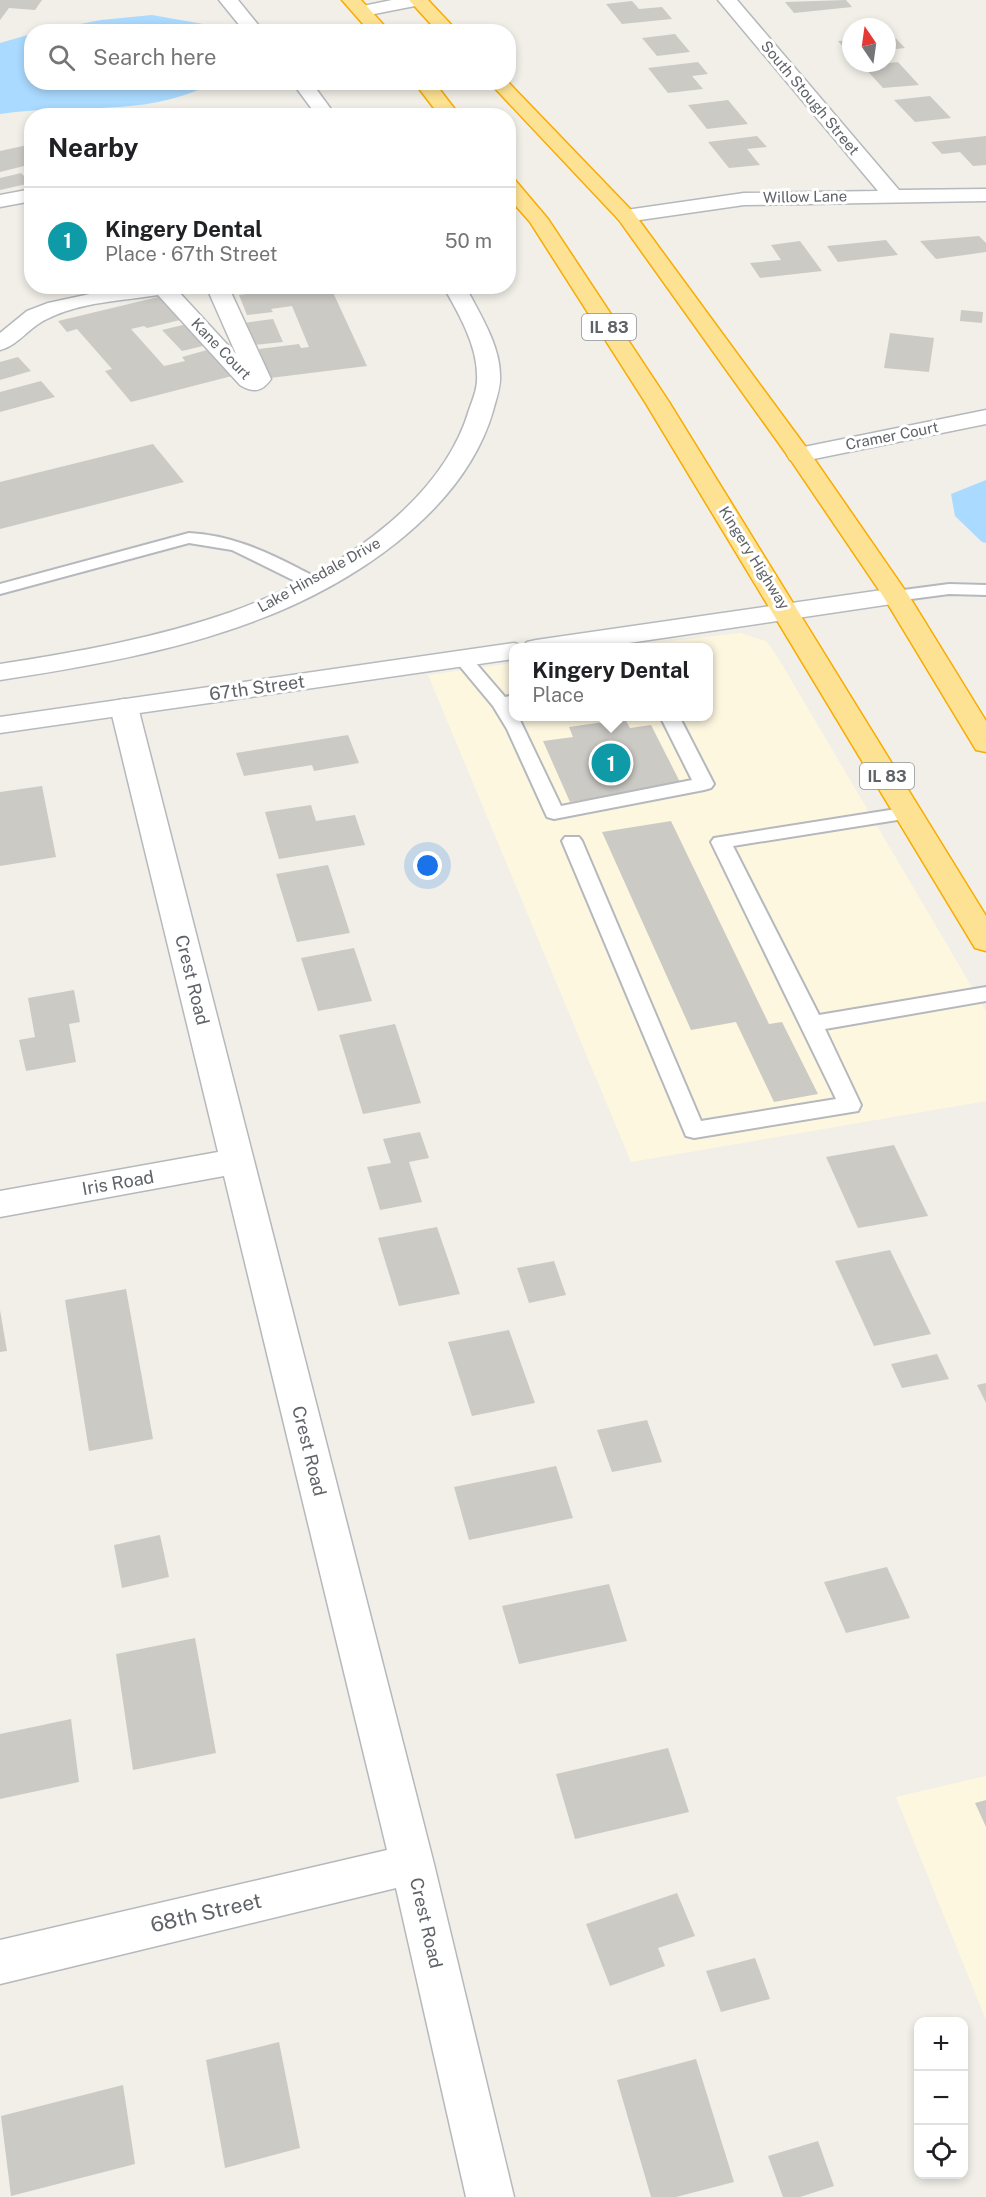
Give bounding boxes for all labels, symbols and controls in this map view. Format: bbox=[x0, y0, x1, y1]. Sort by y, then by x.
north arrow bbox=[842, 18, 896, 72]
search box bbox=[24, 24, 516, 90]
street label: South Stough Street bbox=[758, 37, 863, 158]
icon: search bbox=[45, 41, 78, 74]
text: Search here bbox=[93, 44, 217, 70]
text: Nearby bbox=[48, 132, 138, 163]
street label: Willow Lane bbox=[763, 187, 847, 206]
text: Kingery Dental bbox=[105, 216, 263, 242]
text: 1 bbox=[63, 229, 72, 253]
text: 50 m bbox=[445, 229, 492, 253]
text: Place · 67th Street bbox=[105, 242, 278, 266]
road number: IL 83 bbox=[582, 314, 636, 340]
street label: Kane Court bbox=[188, 315, 255, 383]
street label: Cramer Court bbox=[844, 418, 940, 453]
street label: Kingery Highway bbox=[716, 503, 793, 612]
street label: Lake Hinsdale Drive bbox=[254, 534, 383, 615]
popup bbox=[509, 643, 713, 721]
text: Kingery Dental bbox=[532, 657, 690, 683]
street label: 67th Street bbox=[208, 670, 306, 705]
text: Place bbox=[532, 683, 584, 707]
pin: 1 bbox=[592, 740, 630, 786]
road number: IL 83 bbox=[860, 763, 914, 789]
your location bbox=[413, 851, 442, 880]
street label: Crest Road bbox=[171, 933, 214, 1027]
street label: Iris Road bbox=[80, 1166, 156, 1199]
street label: Crest Road bbox=[288, 1404, 331, 1498]
street label: Crest Road bbox=[406, 1876, 447, 1970]
street label: 68th Street bbox=[148, 1888, 264, 1937]
map controls bbox=[914, 2017, 968, 2179]
button: + bbox=[914, 2017, 968, 2071]
button: − bbox=[914, 2071, 968, 2125]
button: locate bbox=[914, 2125, 968, 2179]

